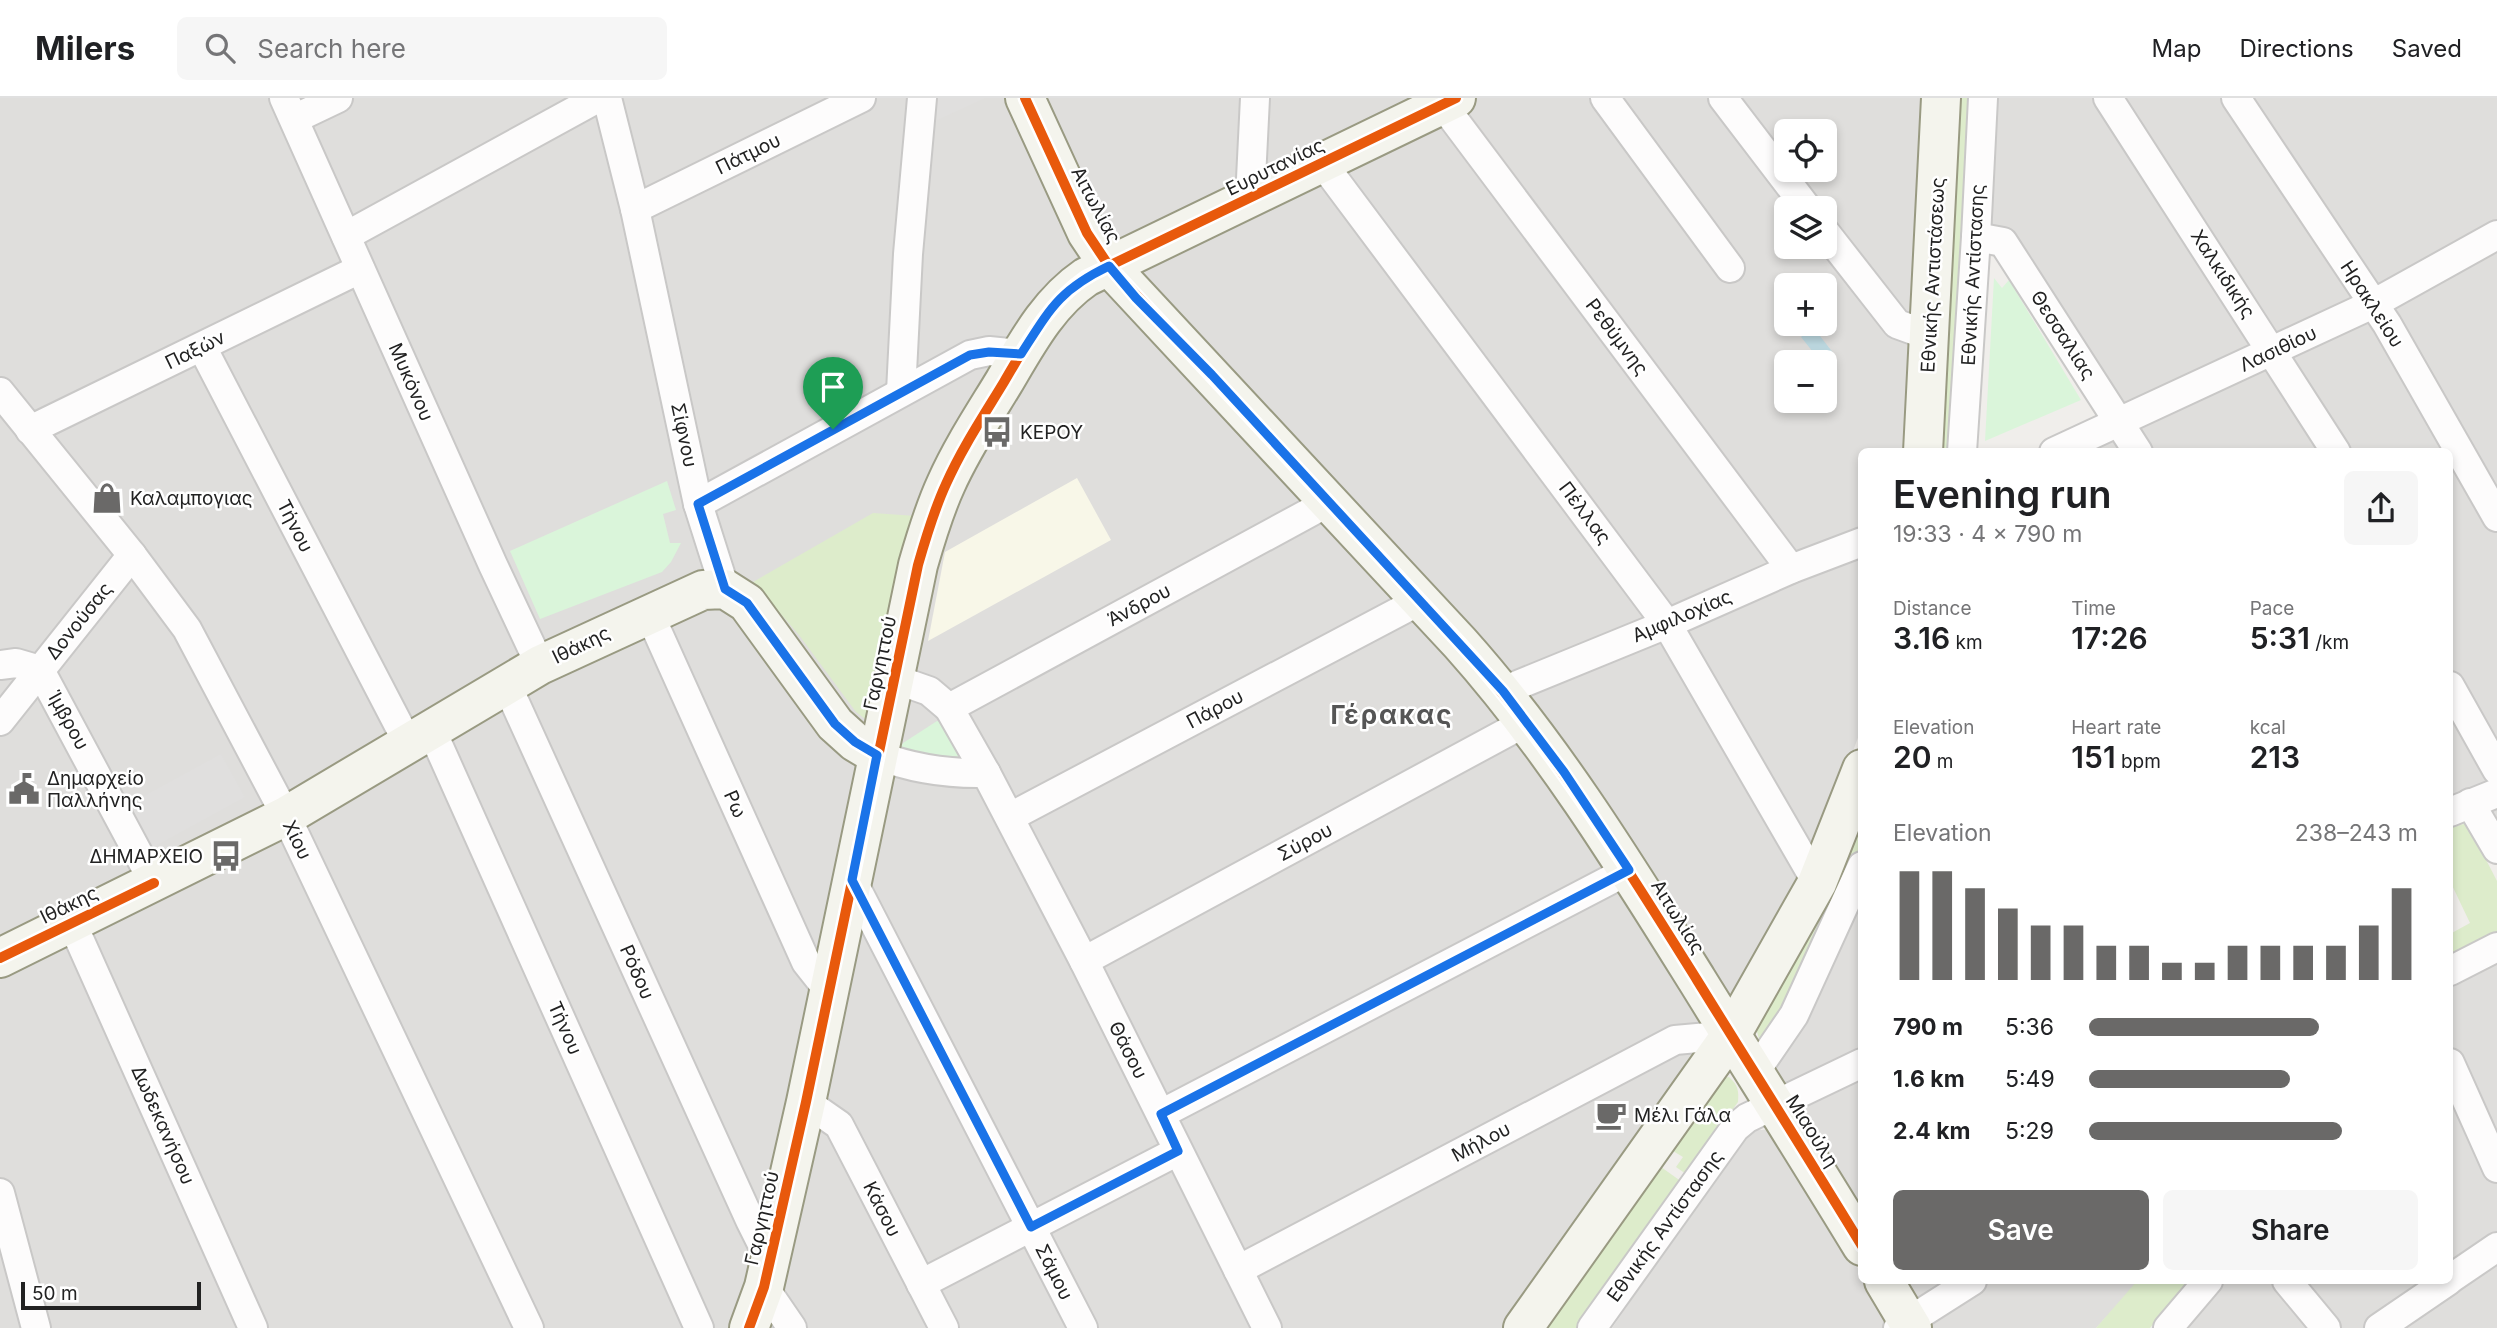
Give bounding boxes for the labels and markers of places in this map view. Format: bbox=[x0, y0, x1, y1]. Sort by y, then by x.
pin bbox=[803, 357, 863, 429]
bus stop icon: ΚΕΡΟΥ bbox=[980, 415, 1014, 449]
place label: ΚΕΡΟΥ bbox=[1020, 421, 1083, 444]
shop icon: Καλαμπογιας bbox=[90, 481, 124, 515]
place label: Καλαμπογιας bbox=[130, 487, 253, 510]
place label: Δημαρχείο Παλλήνης bbox=[47, 767, 144, 812]
public building icon: Δημαρχείο Παλλήνης bbox=[7, 772, 41, 806]
bus stop icon: ΔΗΜΑΡΧΕΙΟ bbox=[209, 839, 243, 873]
place label: ΔΗΜΑΡΧΕΙΟ bbox=[90, 845, 203, 868]
cafe icon: Μέλι Γάλα bbox=[1594, 1098, 1628, 1132]
place label: Μέλι Γάλα bbox=[1634, 1104, 1731, 1127]

